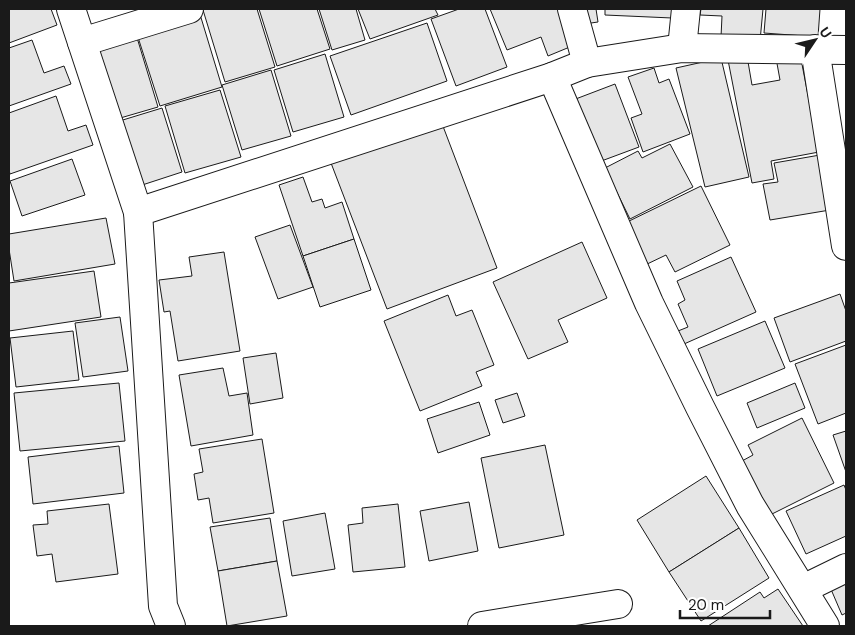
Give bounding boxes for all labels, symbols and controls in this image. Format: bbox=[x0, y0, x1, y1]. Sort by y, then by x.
north arrow bbox=[790, 15, 840, 65]
text: U bbox=[816, 23, 836, 42]
scale bar bbox=[680, 588, 770, 620]
text: 20 m bbox=[688, 595, 724, 615]

